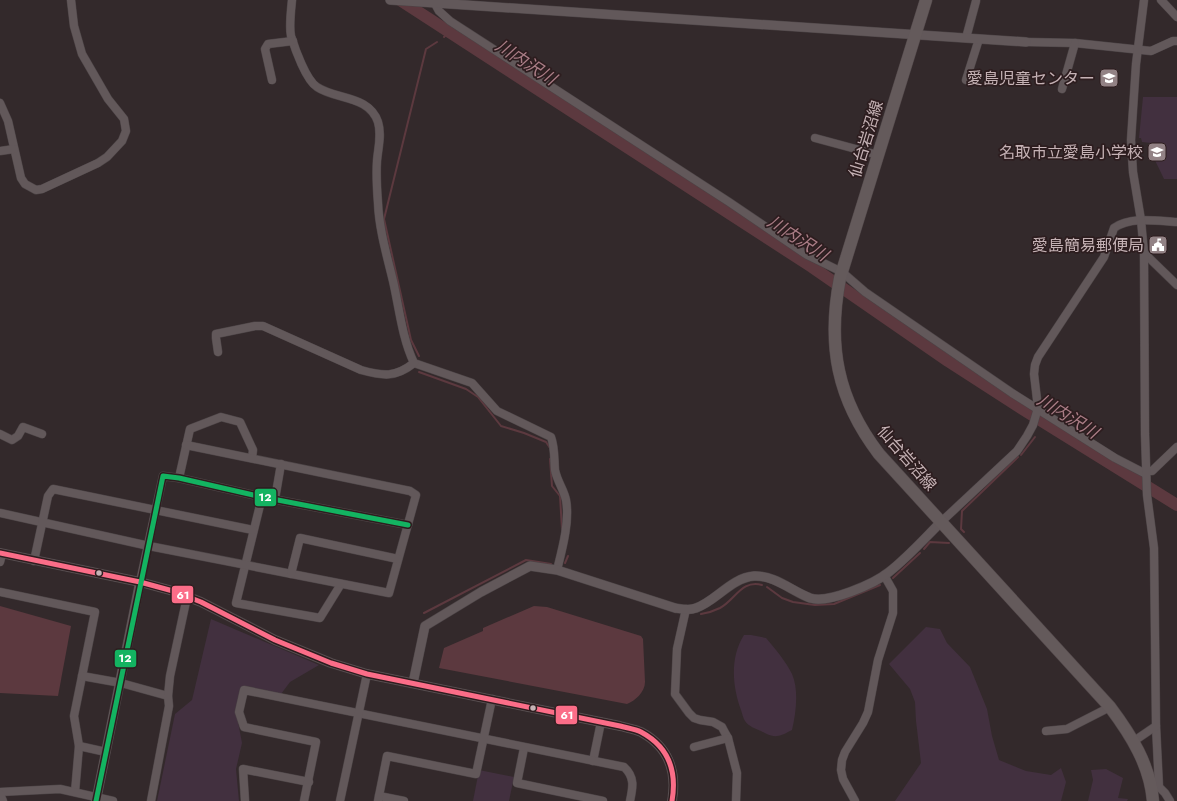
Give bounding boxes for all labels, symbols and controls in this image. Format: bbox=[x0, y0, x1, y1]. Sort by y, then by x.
water label: 川内沢川 bbox=[491, 33, 563, 92]
place label: 愛島児童センター bbox=[967, 67, 1095, 90]
school or university icon: 愛島児童センター bbox=[1098, 67, 1120, 89]
street label: 仙台岩沼線 bbox=[843, 97, 889, 181]
place label: 名取市立愛島小学校 bbox=[999, 141, 1143, 164]
school or university icon: 名取市立愛島小学校 bbox=[1146, 141, 1168, 163]
water label: 川内沢川 bbox=[763, 209, 835, 268]
place label: 愛島簡易郵便局 bbox=[1032, 234, 1144, 257]
public building icon: 愛島簡易郵便局 bbox=[1147, 234, 1169, 256]
water label: 川内沢川 bbox=[1033, 388, 1105, 445]
street label: 仙台岩沼線 bbox=[872, 420, 942, 496]
line badge: 12 bbox=[254, 488, 277, 507]
text: 12 bbox=[259, 489, 271, 505]
unlabelled marker bbox=[94, 568, 104, 578]
line badge: 61 bbox=[171, 585, 194, 604]
text: 61 bbox=[177, 587, 189, 603]
line badge: 12 bbox=[114, 649, 137, 668]
text: 12 bbox=[119, 650, 131, 666]
unlabelled marker bbox=[528, 703, 538, 713]
line badge: 61 bbox=[555, 705, 578, 725]
text: 61 bbox=[561, 707, 573, 723]

